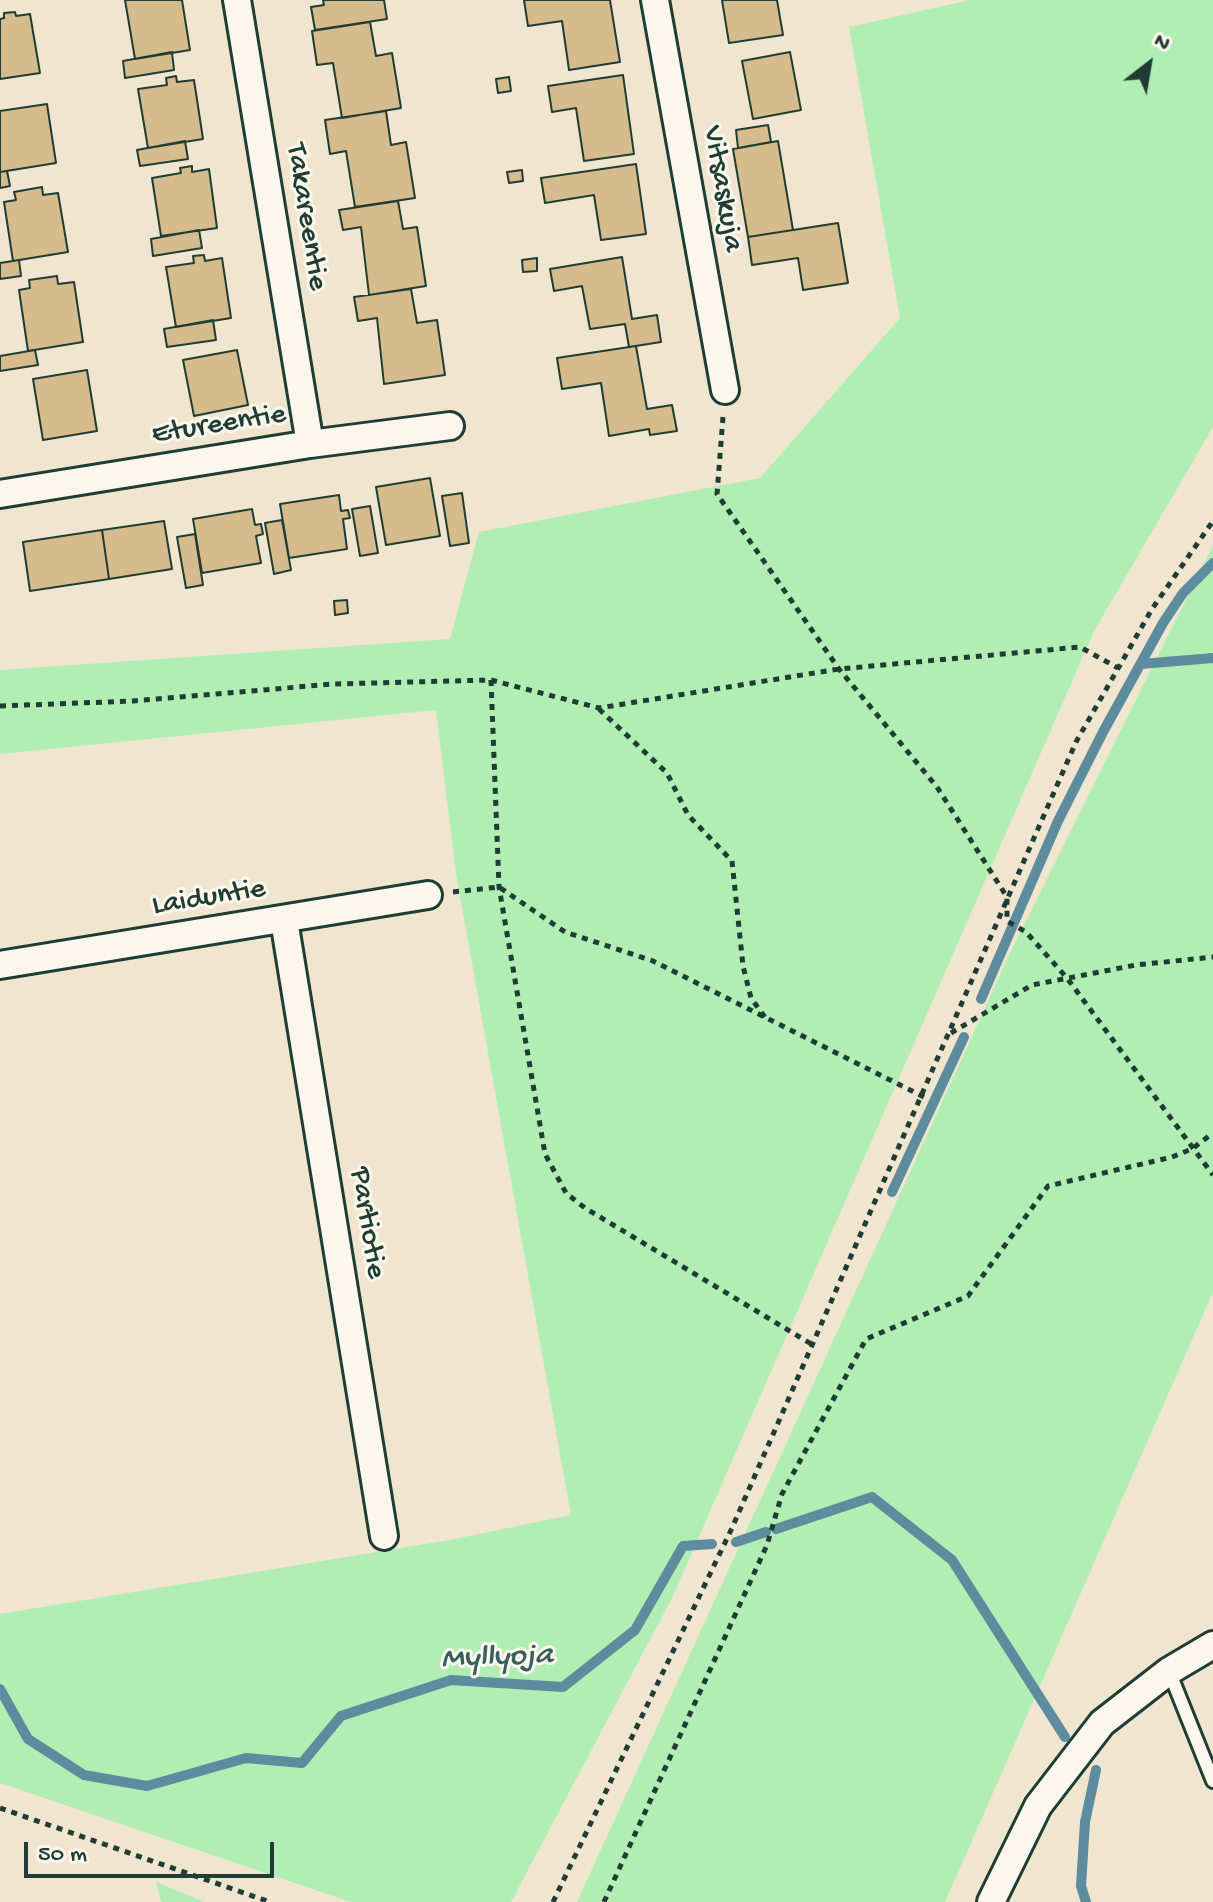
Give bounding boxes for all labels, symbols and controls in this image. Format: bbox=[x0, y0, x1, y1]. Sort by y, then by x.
north arrow bbox=[1109, 24, 1189, 104]
text: N bbox=[1149, 29, 1174, 58]
street label: Vitsaskuja bbox=[692, 123, 750, 255]
street label: Takareentie bbox=[276, 141, 334, 293]
street label: Etureentie bbox=[149, 398, 289, 454]
street label: Laiduntie bbox=[150, 872, 268, 926]
street label: Partiotie bbox=[339, 1165, 393, 1281]
water label: Myllyoja bbox=[441, 1638, 553, 1680]
scale bar bbox=[28, 1826, 278, 1876]
text: 50 m bbox=[38, 1841, 87, 1870]

